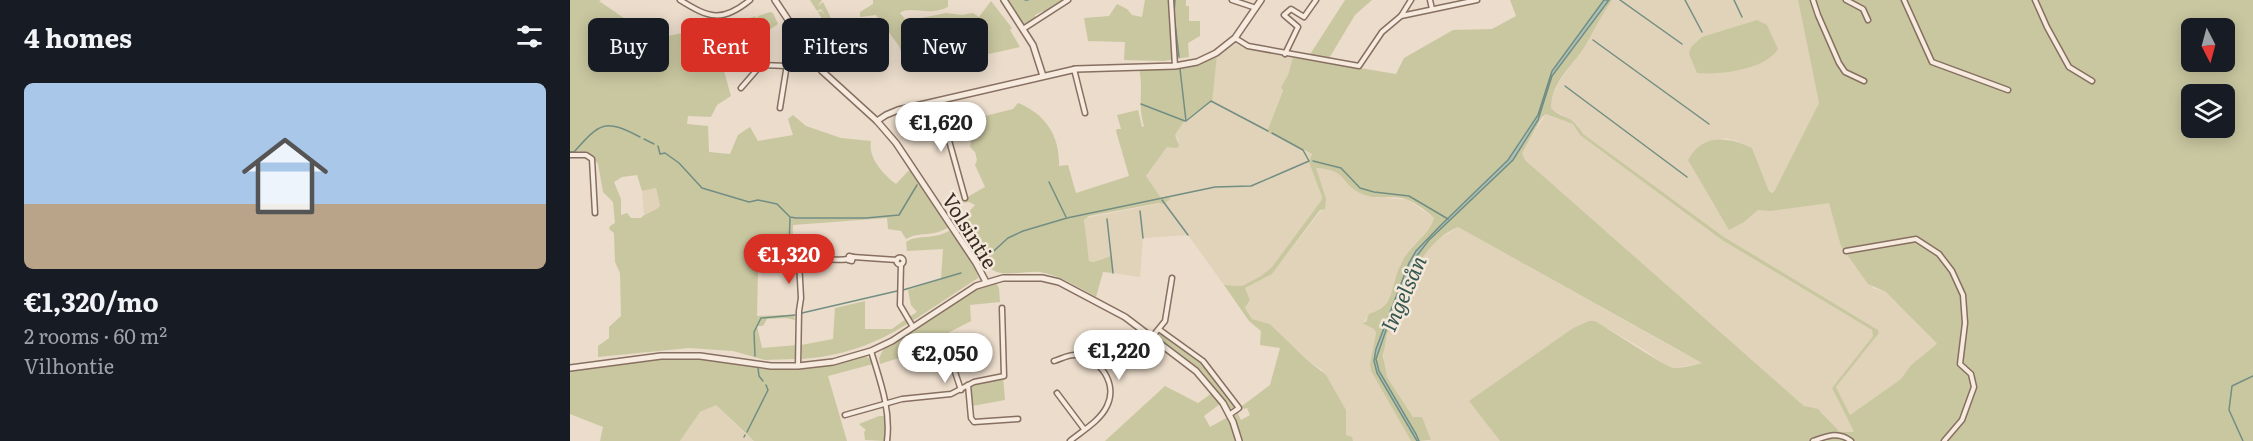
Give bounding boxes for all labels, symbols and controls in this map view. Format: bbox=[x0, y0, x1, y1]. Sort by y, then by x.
text: 4 homes bbox=[24, 17, 132, 56]
chip: Buy bbox=[588, 18, 669, 72]
chip: Rent bbox=[681, 18, 770, 72]
chip: Filters bbox=[782, 18, 889, 72]
chip: New bbox=[901, 18, 988, 72]
north arrow bbox=[2181, 18, 2235, 72]
map controls bbox=[2181, 18, 2235, 138]
icon: filters bbox=[513, 20, 546, 53]
button: layers bbox=[2181, 84, 2235, 138]
pin: €1,620 bbox=[892, 102, 990, 153]
text: €1,620 bbox=[909, 106, 973, 136]
icon: home bbox=[231, 122, 339, 230]
street label: Volsintie bbox=[936, 186, 1006, 274]
pin: €1,320 bbox=[740, 234, 838, 285]
text: €1,320 bbox=[758, 238, 820, 268]
water label: Ingelsån bbox=[1371, 250, 1433, 336]
text: €1,320/mo bbox=[24, 281, 159, 320]
text: 2 rooms · 60 m² bbox=[24, 320, 167, 350]
pin: €1,220 bbox=[1070, 330, 1168, 381]
pin: €2,050 bbox=[896, 333, 994, 384]
text: €1,220 bbox=[1088, 334, 1150, 364]
text: €2,050 bbox=[912, 337, 978, 367]
text: Vilhontie bbox=[24, 350, 114, 380]

